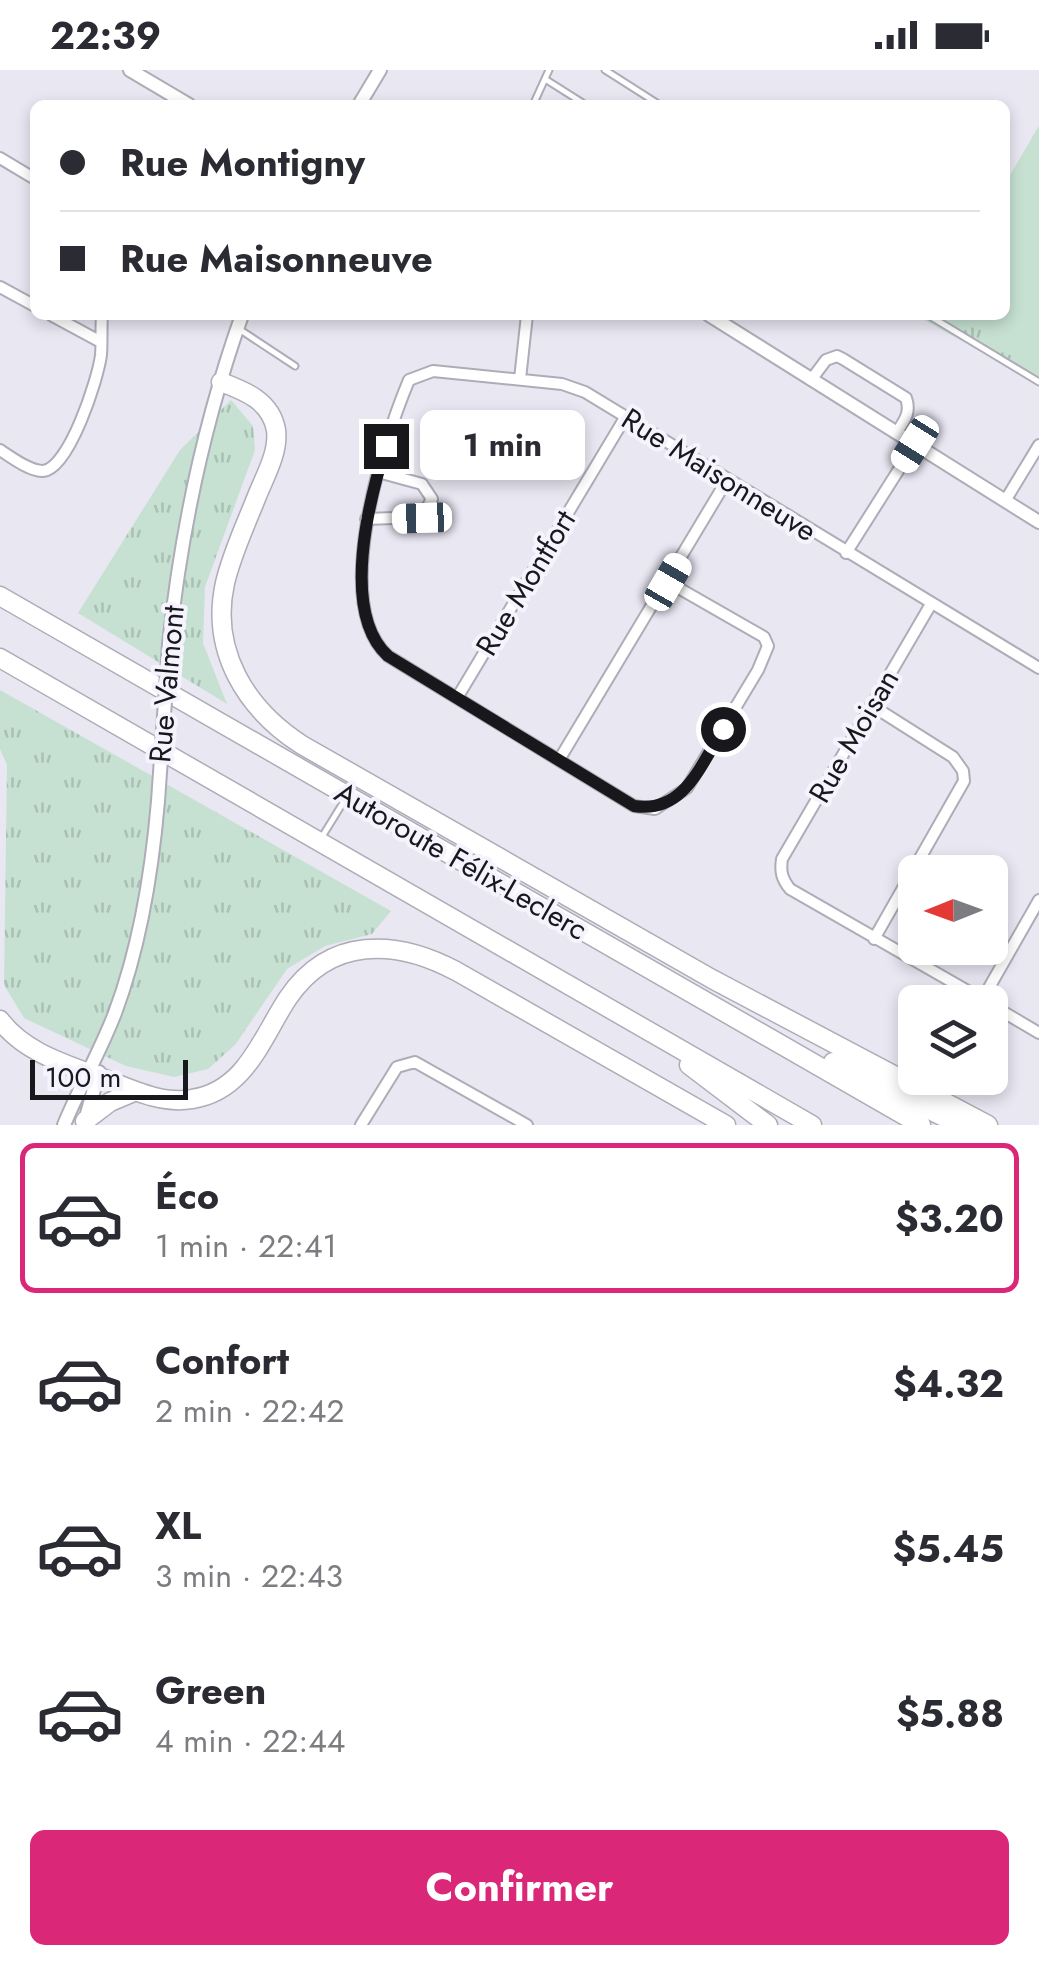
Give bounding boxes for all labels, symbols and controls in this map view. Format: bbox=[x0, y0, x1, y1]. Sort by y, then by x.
text: 22:39 bbox=[50, 8, 161, 63]
text: Rue Montigny bbox=[120, 135, 365, 190]
text: Rue Maisonneuve bbox=[120, 231, 433, 286]
street label: Rue Maisonneuve bbox=[613, 397, 825, 552]
callout: 1 min bbox=[421, 411, 586, 481]
car bbox=[886, 411, 944, 477]
text: 1 min bbox=[463, 422, 542, 468]
route end bbox=[364, 424, 409, 469]
street label: Rue Montfort bbox=[465, 501, 586, 664]
car bbox=[391, 502, 453, 534]
car bbox=[640, 549, 696, 615]
street label: Rue Valmont bbox=[138, 603, 195, 764]
street label: Rue Moisan bbox=[798, 661, 909, 810]
route start bbox=[701, 707, 746, 752]
street label: Autoroute Félix-Leclerc bbox=[327, 771, 595, 950]
north arrow bbox=[898, 855, 1008, 965]
map controls bbox=[898, 855, 1008, 1095]
button: layers bbox=[898, 985, 1008, 1095]
scale bar bbox=[30, 1055, 188, 1100]
text: 100 m bbox=[45, 1057, 121, 1098]
text: Éco bbox=[155, 1168, 219, 1223]
icon: car bbox=[35, 1173, 125, 1263]
text: $3.20 bbox=[895, 1191, 1004, 1246]
text: 1 min · 22:41 bbox=[155, 1223, 337, 1269]
text: Confort bbox=[155, 1333, 289, 1388]
icon: car bbox=[35, 1338, 125, 1428]
text: $4.32 bbox=[893, 1356, 1004, 1411]
text: 2 min · 22:42 bbox=[155, 1388, 345, 1434]
text: XL bbox=[155, 1498, 201, 1553]
icon: car bbox=[35, 1503, 125, 1593]
text: $5.45 bbox=[893, 1521, 1004, 1576]
text: 3 min · 22:43 bbox=[155, 1553, 343, 1599]
text: Green bbox=[155, 1663, 266, 1718]
icon: car bbox=[35, 1668, 125, 1758]
text: $5.88 bbox=[896, 1686, 1004, 1741]
text: 4 min · 22:44 bbox=[155, 1718, 345, 1764]
button: Confirmer bbox=[30, 1830, 1009, 1945]

